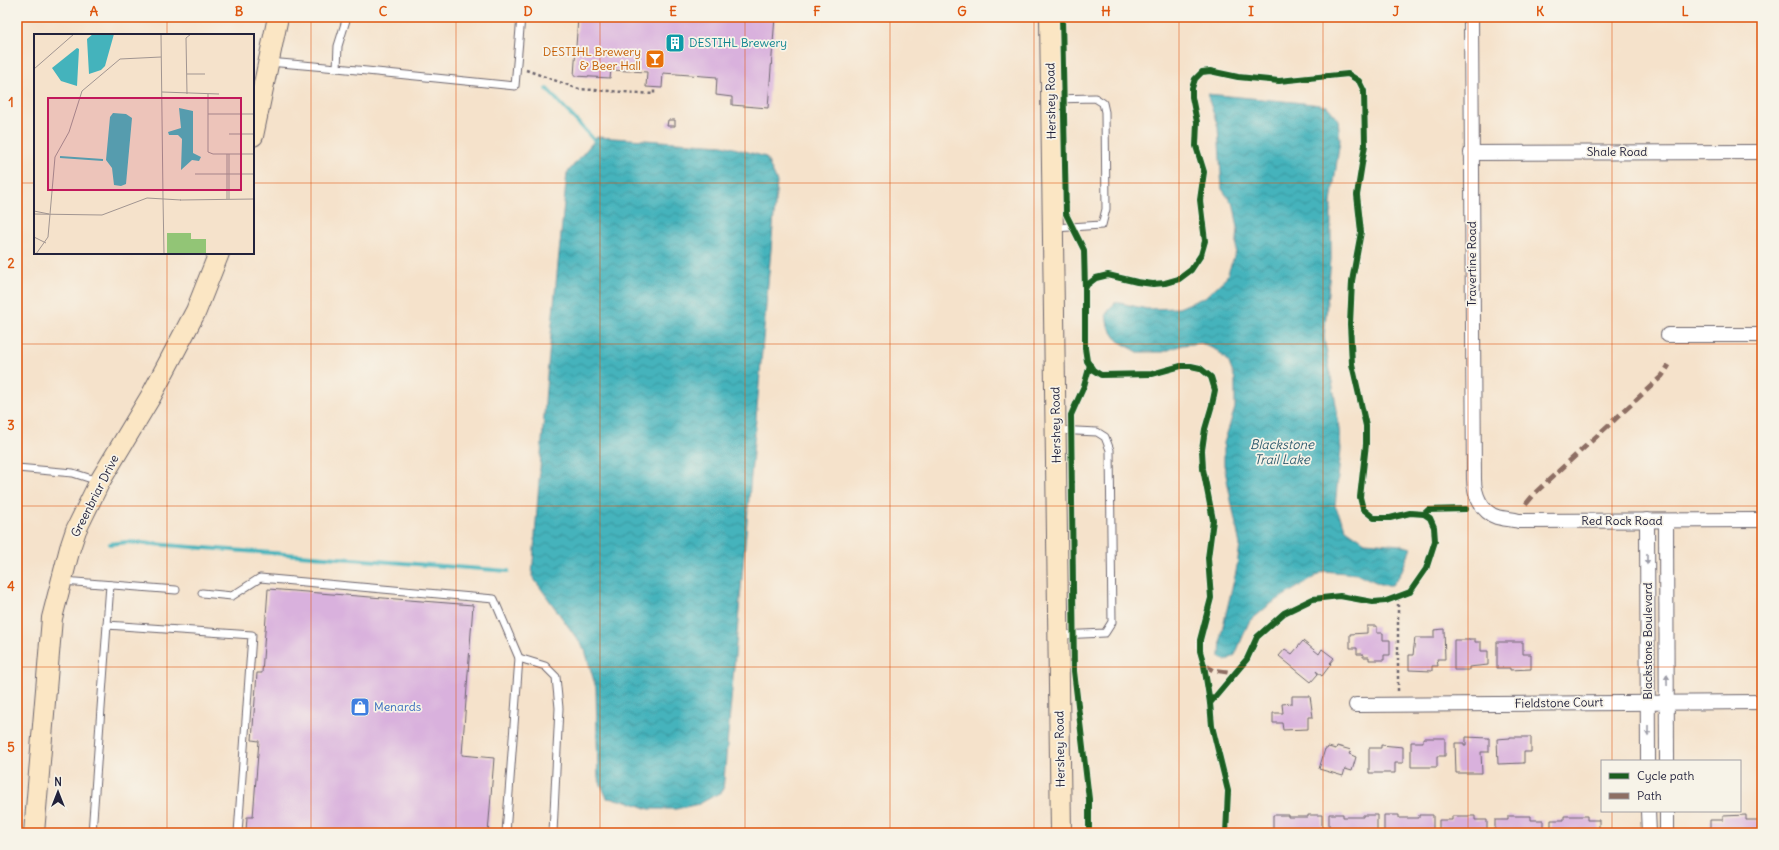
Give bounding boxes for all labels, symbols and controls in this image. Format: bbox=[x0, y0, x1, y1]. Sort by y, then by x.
text: A bbox=[90, 3, 99, 20]
text: B bbox=[235, 3, 244, 20]
text: C bbox=[379, 3, 388, 20]
text: D bbox=[523, 3, 533, 20]
text: E bbox=[669, 3, 677, 20]
text: F bbox=[813, 3, 821, 20]
text: G bbox=[957, 3, 967, 20]
text: H bbox=[1101, 3, 1111, 20]
text: I bbox=[1248, 3, 1254, 20]
text: J bbox=[1393, 3, 1400, 20]
text: K bbox=[1536, 3, 1545, 20]
text: L bbox=[1681, 3, 1689, 20]
building icon: DESTIHL Brewery bbox=[664, 32, 686, 54]
inset map bbox=[34, 34, 254, 254]
place label: DESTIHL Brewery bbox=[689, 35, 787, 50]
place label: DESTIHL Brewery & Beer Hall bbox=[543, 44, 641, 73]
bar icon: DESTIHL Brewery & Beer Hall bbox=[644, 48, 666, 70]
street label: Hershey Road bbox=[1042, 63, 1059, 139]
text: 1 bbox=[8, 94, 14, 111]
street label: Shale Road bbox=[1587, 144, 1647, 159]
street label: Travertine Road bbox=[1464, 221, 1479, 307]
text: 2 bbox=[7, 255, 15, 272]
street label: Hershey Road bbox=[1047, 387, 1064, 463]
text: 3 bbox=[7, 417, 15, 434]
water label: Blackstone Trail Lake bbox=[1250, 436, 1315, 468]
street label: Greenbriar Drive bbox=[67, 452, 122, 539]
street label: Red Rock Road bbox=[1581, 513, 1663, 528]
one-way arrow bbox=[1644, 553, 1650, 566]
text: 4 bbox=[7, 578, 15, 595]
street label: Blackstone Boulevard bbox=[1640, 582, 1655, 700]
one-way arrow bbox=[1664, 673, 1670, 686]
street label: Fieldstone Court bbox=[1515, 694, 1603, 711]
shop icon: Menards bbox=[349, 696, 371, 718]
place label: Menards bbox=[374, 699, 421, 714]
street label: Hershey Road bbox=[1051, 711, 1068, 787]
one-way arrow bbox=[1645, 725, 1651, 738]
text: 5 bbox=[7, 739, 15, 756]
legend bbox=[1601, 760, 1741, 812]
text: Cycle path bbox=[1637, 768, 1694, 783]
north arrow bbox=[38, 772, 78, 812]
text: N bbox=[54, 775, 62, 789]
text: Path bbox=[1637, 788, 1662, 803]

